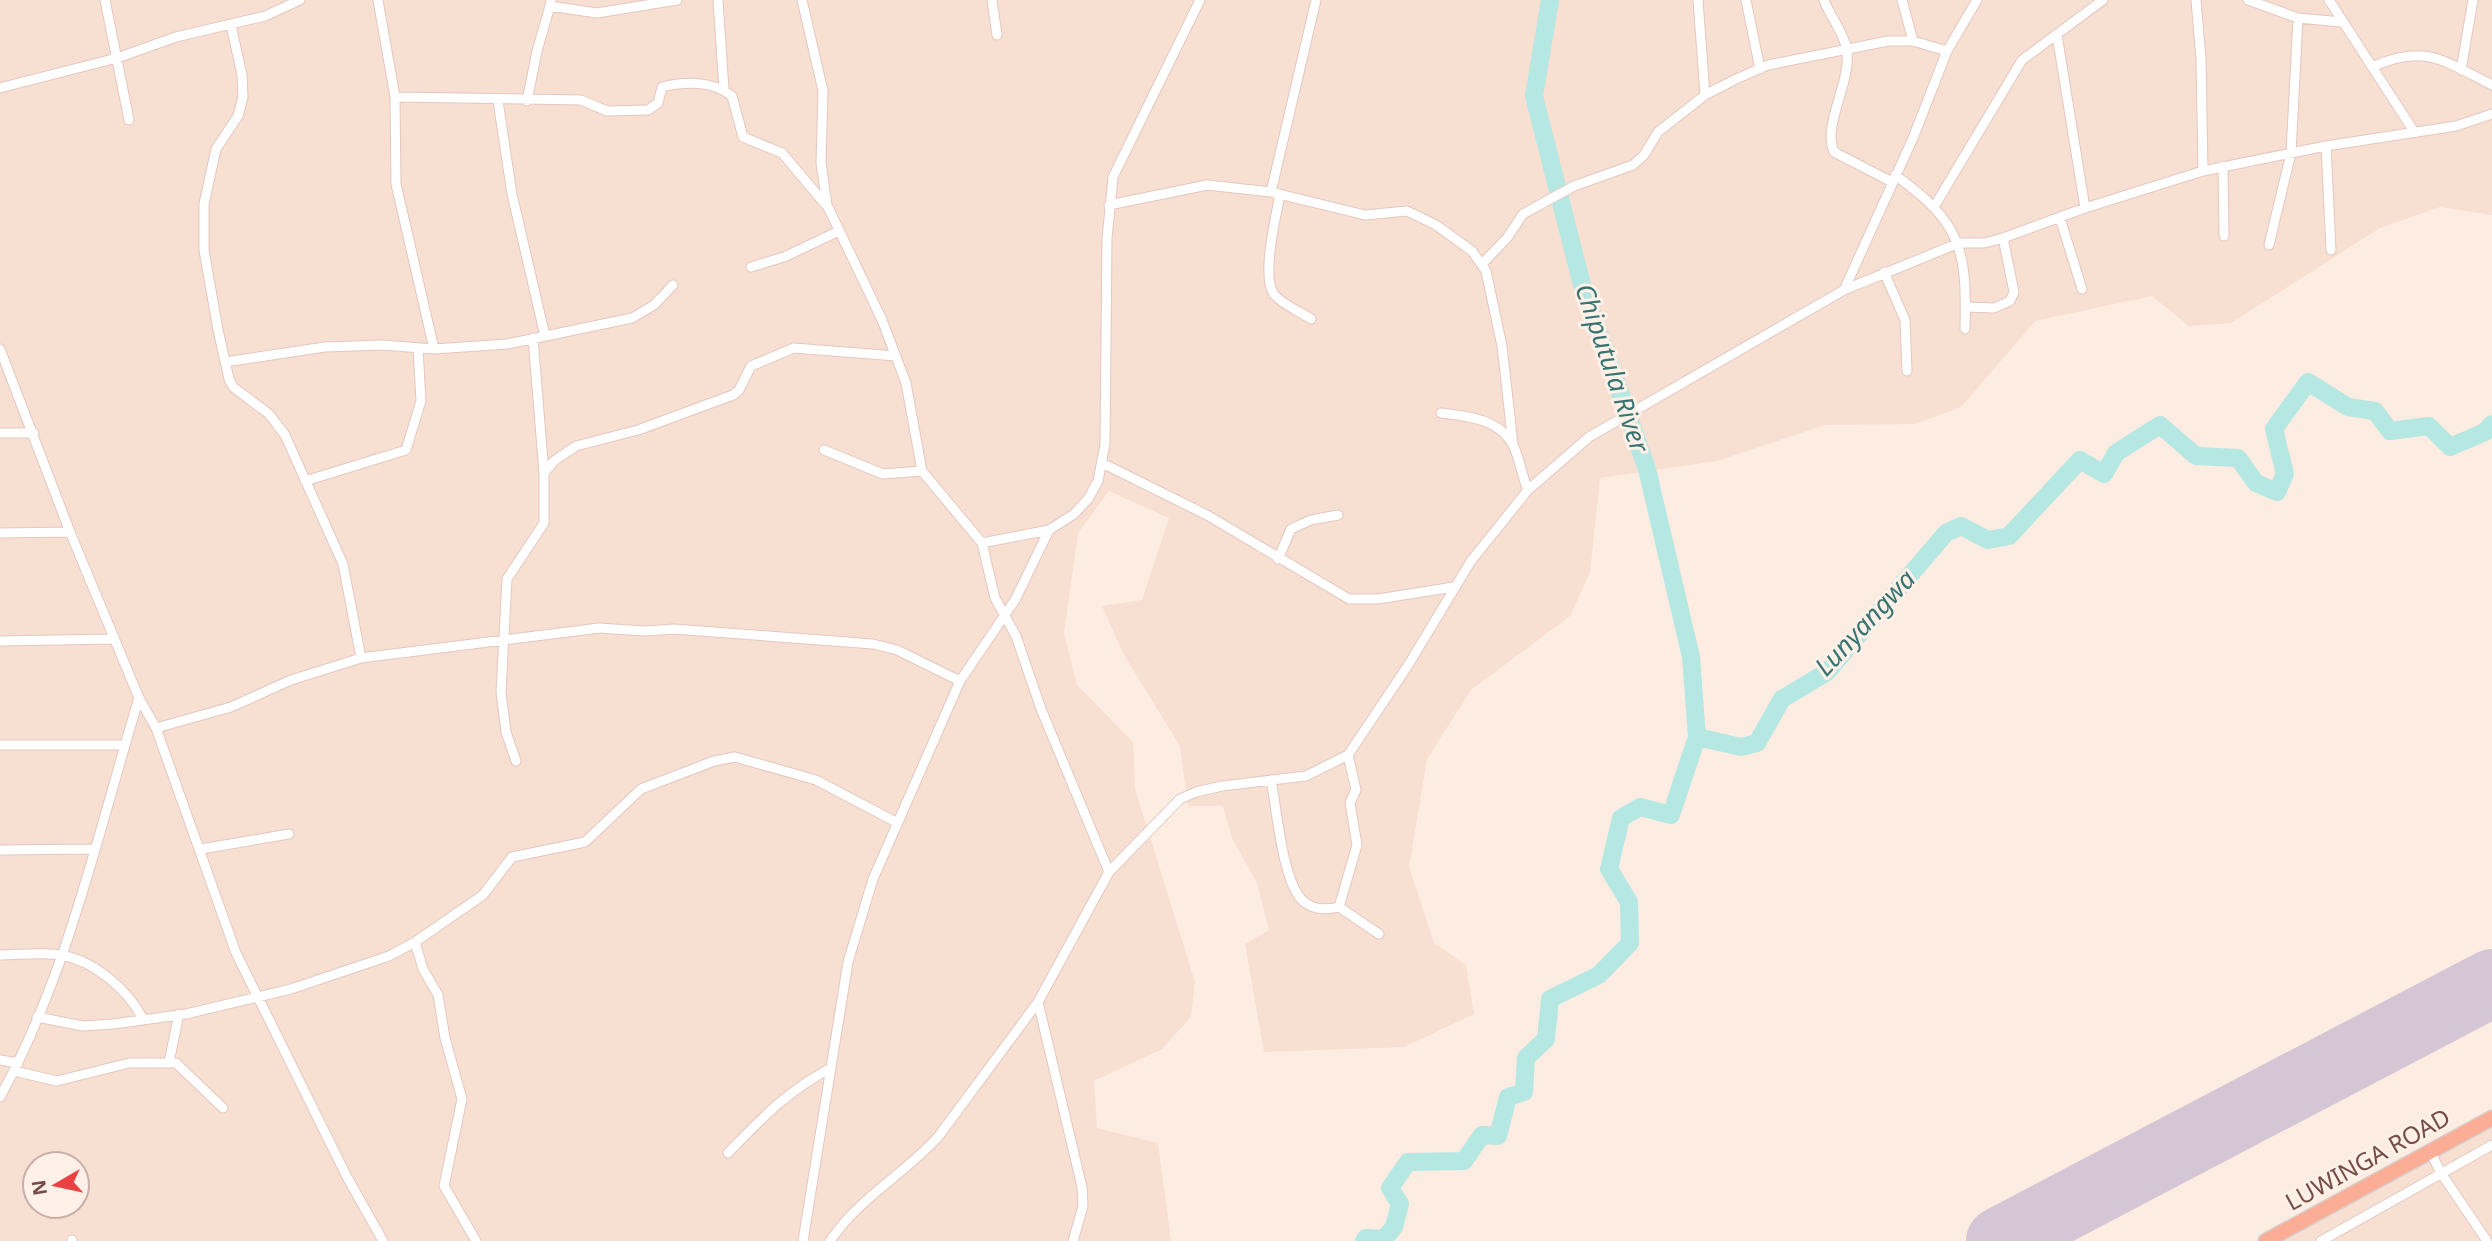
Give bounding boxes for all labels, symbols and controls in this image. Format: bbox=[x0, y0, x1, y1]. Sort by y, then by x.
water label: Chiputula River bbox=[1567, 279, 1659, 458]
water label: Lunyangwa bbox=[1806, 561, 1923, 683]
street label: LUWINGA ROAD bbox=[2279, 1100, 2456, 1218]
north arrow bbox=[21, 1150, 91, 1220]
text: N bbox=[25, 1178, 53, 1197]

